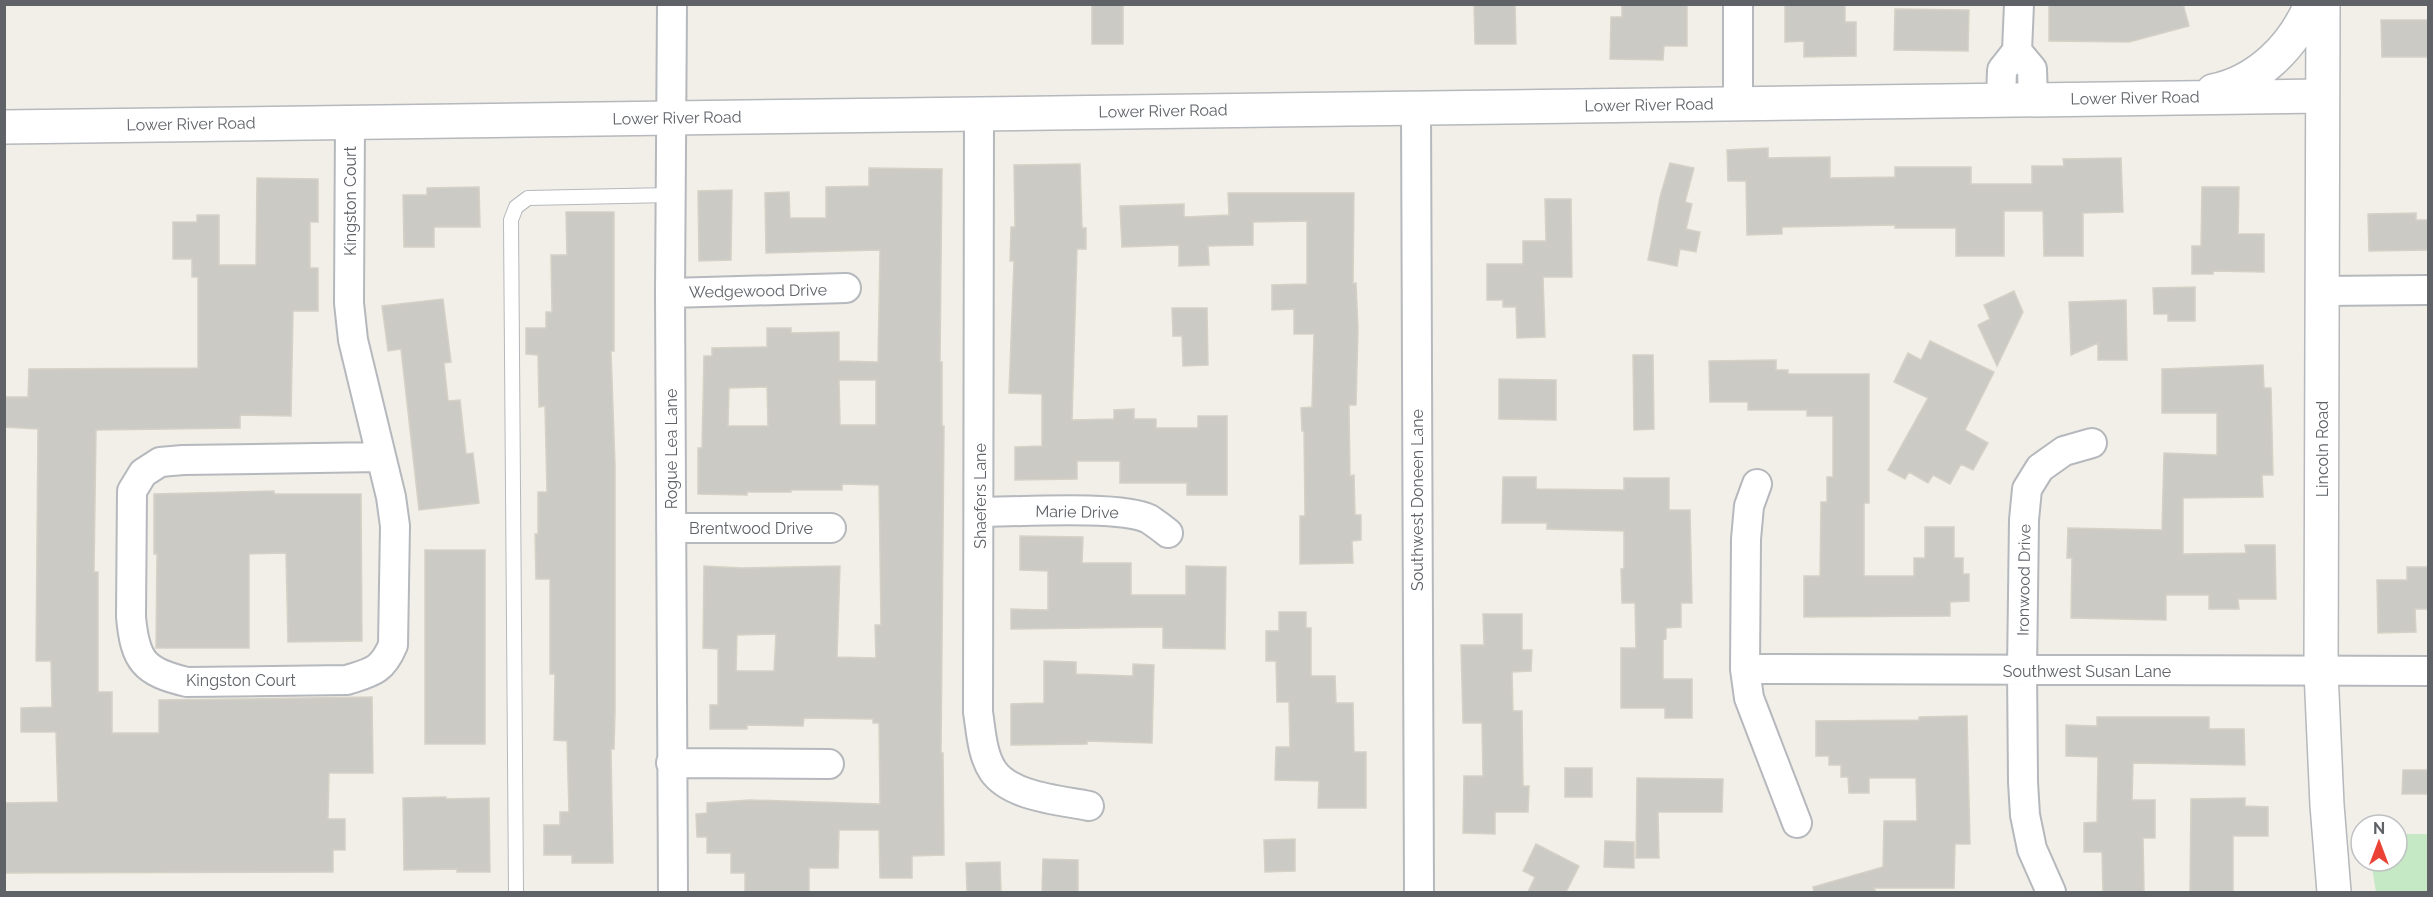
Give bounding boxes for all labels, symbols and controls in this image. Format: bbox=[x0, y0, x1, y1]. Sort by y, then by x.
street label: Lower River Road bbox=[2070, 87, 2200, 109]
street label: Lower River Road bbox=[1584, 94, 1714, 116]
street label: Lower River Road bbox=[1098, 100, 1228, 122]
street label: Lower River Road bbox=[612, 107, 742, 129]
street label: Lower River Road bbox=[126, 113, 256, 135]
street label: Kingston Court bbox=[341, 145, 360, 256]
street label: Wedgewood Drive bbox=[689, 280, 827, 302]
street label: Rogue Lea Lane bbox=[662, 389, 681, 509]
street label: Lincoln Road bbox=[2313, 401, 2332, 497]
street label: Southwest Doneen Lane bbox=[1408, 409, 1427, 591]
street label: Shaefers Lane bbox=[971, 443, 990, 549]
street label: Marie Drive bbox=[1035, 502, 1119, 522]
street label: Brentwood Drive bbox=[689, 519, 813, 538]
street label: Ironwood Drive bbox=[2014, 524, 2034, 636]
street label: Southwest Susan Lane bbox=[2003, 662, 2171, 681]
street label: Kingston Court bbox=[186, 671, 297, 690]
north arrow bbox=[2349, 813, 2409, 873]
text: N bbox=[2373, 819, 2385, 838]

